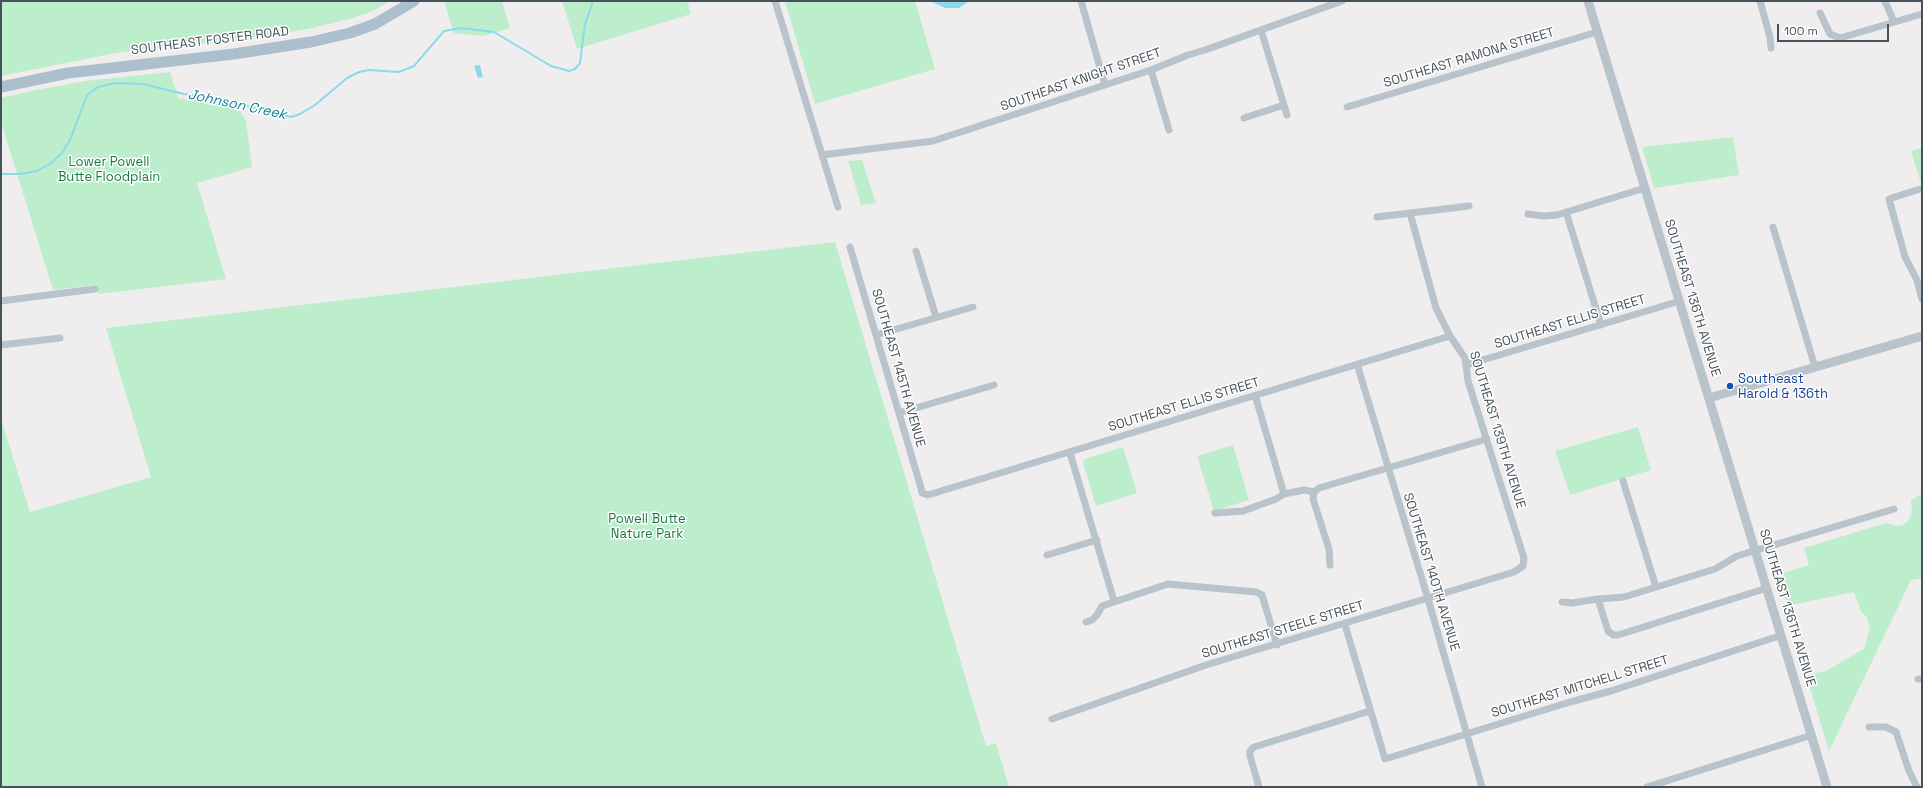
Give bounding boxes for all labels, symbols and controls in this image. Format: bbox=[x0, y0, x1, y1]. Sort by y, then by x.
scale bar bbox=[1779, 16, 1891, 42]
text: 100 m bbox=[1784, 23, 1818, 39]
street label: SOUTHEAST FOSTER ROAD bbox=[130, 24, 290, 58]
street label: SOUTHEAST RAMONA STREET bbox=[1382, 25, 1556, 91]
street label: SOUTHEAST KNIGHT STREET bbox=[999, 45, 1163, 115]
water label: Johnson Creek bbox=[186, 86, 288, 124]
park label: Lower Powell Butte Floodplain bbox=[58, 154, 160, 185]
street label: SOUTHEAST 136TH AVENUE bbox=[1661, 217, 1723, 379]
street label: SOUTHEAST 145TH AVENUE bbox=[868, 287, 928, 449]
street label: SOUTHEAST ELLIS STREET bbox=[1493, 292, 1647, 352]
street label: SOUTHEAST 139TH AVENUE bbox=[1466, 349, 1528, 511]
place label: Southeast Harold & 136th bbox=[1738, 371, 1828, 402]
street label: SOUTHEAST ELLIS STREET bbox=[1107, 375, 1261, 435]
marker: Southeast Harold & 136th bbox=[1725, 381, 1735, 391]
street label: SOUTHEAST 140TH AVENUE bbox=[1400, 491, 1462, 653]
park label: Powell Butte Nature Park bbox=[608, 511, 686, 542]
street label: SOUTHEAST 136TH AVENUE bbox=[1756, 527, 1818, 689]
street label: SOUTHEAST STEELE STREET bbox=[1200, 598, 1366, 662]
street label: SOUTHEAST MITCHELL STREET bbox=[1489, 653, 1671, 721]

